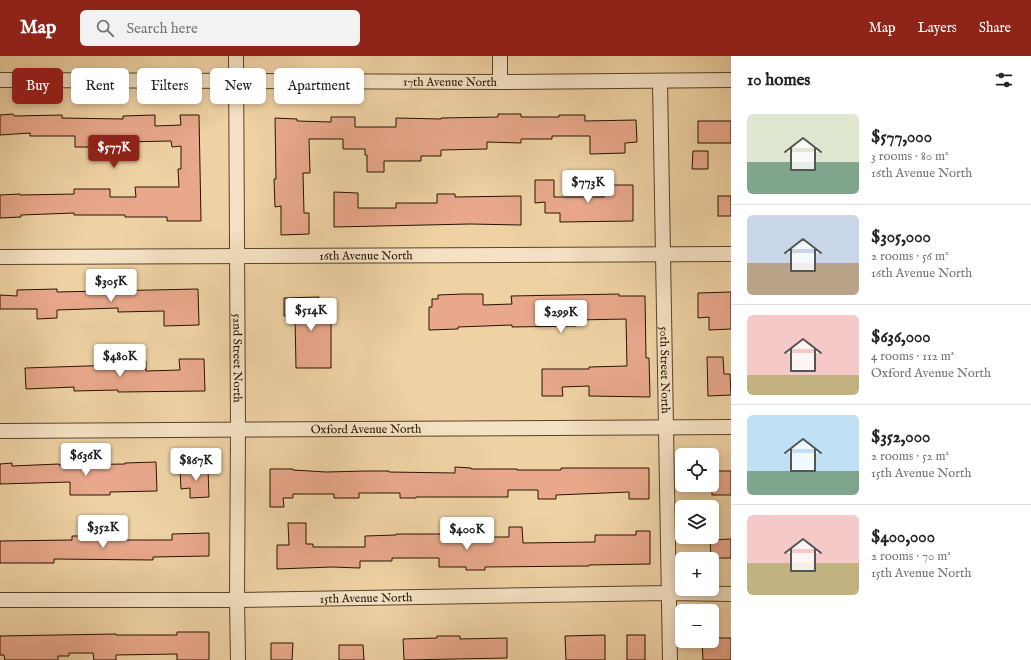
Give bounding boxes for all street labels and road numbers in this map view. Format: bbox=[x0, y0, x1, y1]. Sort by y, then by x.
street label: 17th Avenue North bbox=[403, 74, 498, 89]
street label: 16th Avenue North bbox=[319, 248, 413, 263]
street label: 52nd Street North bbox=[230, 313, 245, 403]
street label: 50th Street North bbox=[657, 326, 673, 414]
street label: Oxford Avenue North bbox=[311, 421, 422, 437]
street label: 15th Avenue North bbox=[320, 590, 413, 606]

